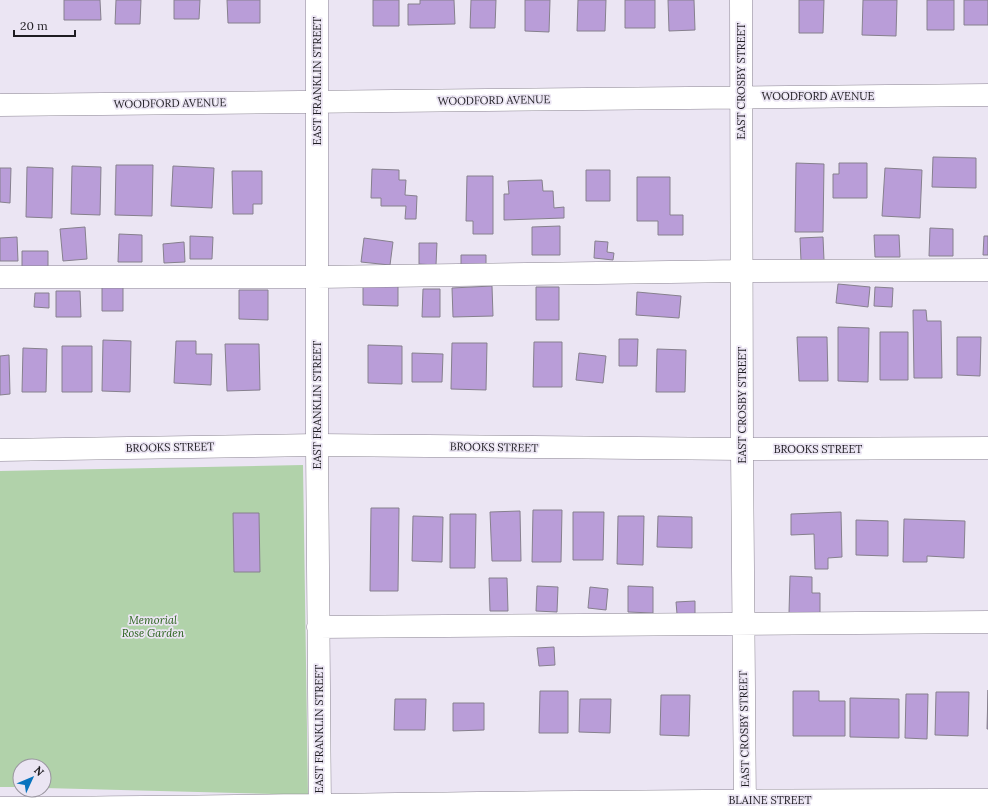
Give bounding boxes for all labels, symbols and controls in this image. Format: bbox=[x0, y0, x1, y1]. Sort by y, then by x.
scale bar bbox=[14, 12, 75, 38]
street label: EAST FRANKLIN STREET bbox=[310, 17, 324, 145]
text: 20 m bbox=[20, 18, 48, 33]
street label: EAST CROSBY STREET bbox=[734, 23, 748, 139]
street label: WOODFORD AVENUE bbox=[762, 89, 875, 103]
street label: WOODFORD AVENUE bbox=[437, 92, 551, 108]
street label: WOODFORD AVENUE bbox=[113, 95, 227, 111]
street label: EAST FRANKLIN STREET bbox=[310, 341, 324, 469]
street label: EAST CROSBY STREET bbox=[735, 347, 749, 463]
street label: BROOKS STREET bbox=[126, 439, 214, 455]
street label: BROOKS STREET bbox=[450, 439, 538, 455]
street label: BROOKS STREET bbox=[774, 442, 862, 456]
park label: Memorial Rose Garden bbox=[122, 613, 185, 640]
street label: EAST FRANKLIN STREET bbox=[312, 665, 326, 793]
street label: EAST CROSBY STREET bbox=[736, 670, 752, 788]
north arrow bbox=[12, 758, 52, 798]
text: N bbox=[31, 763, 48, 779]
street label: BLAINE STREET bbox=[729, 793, 811, 807]

